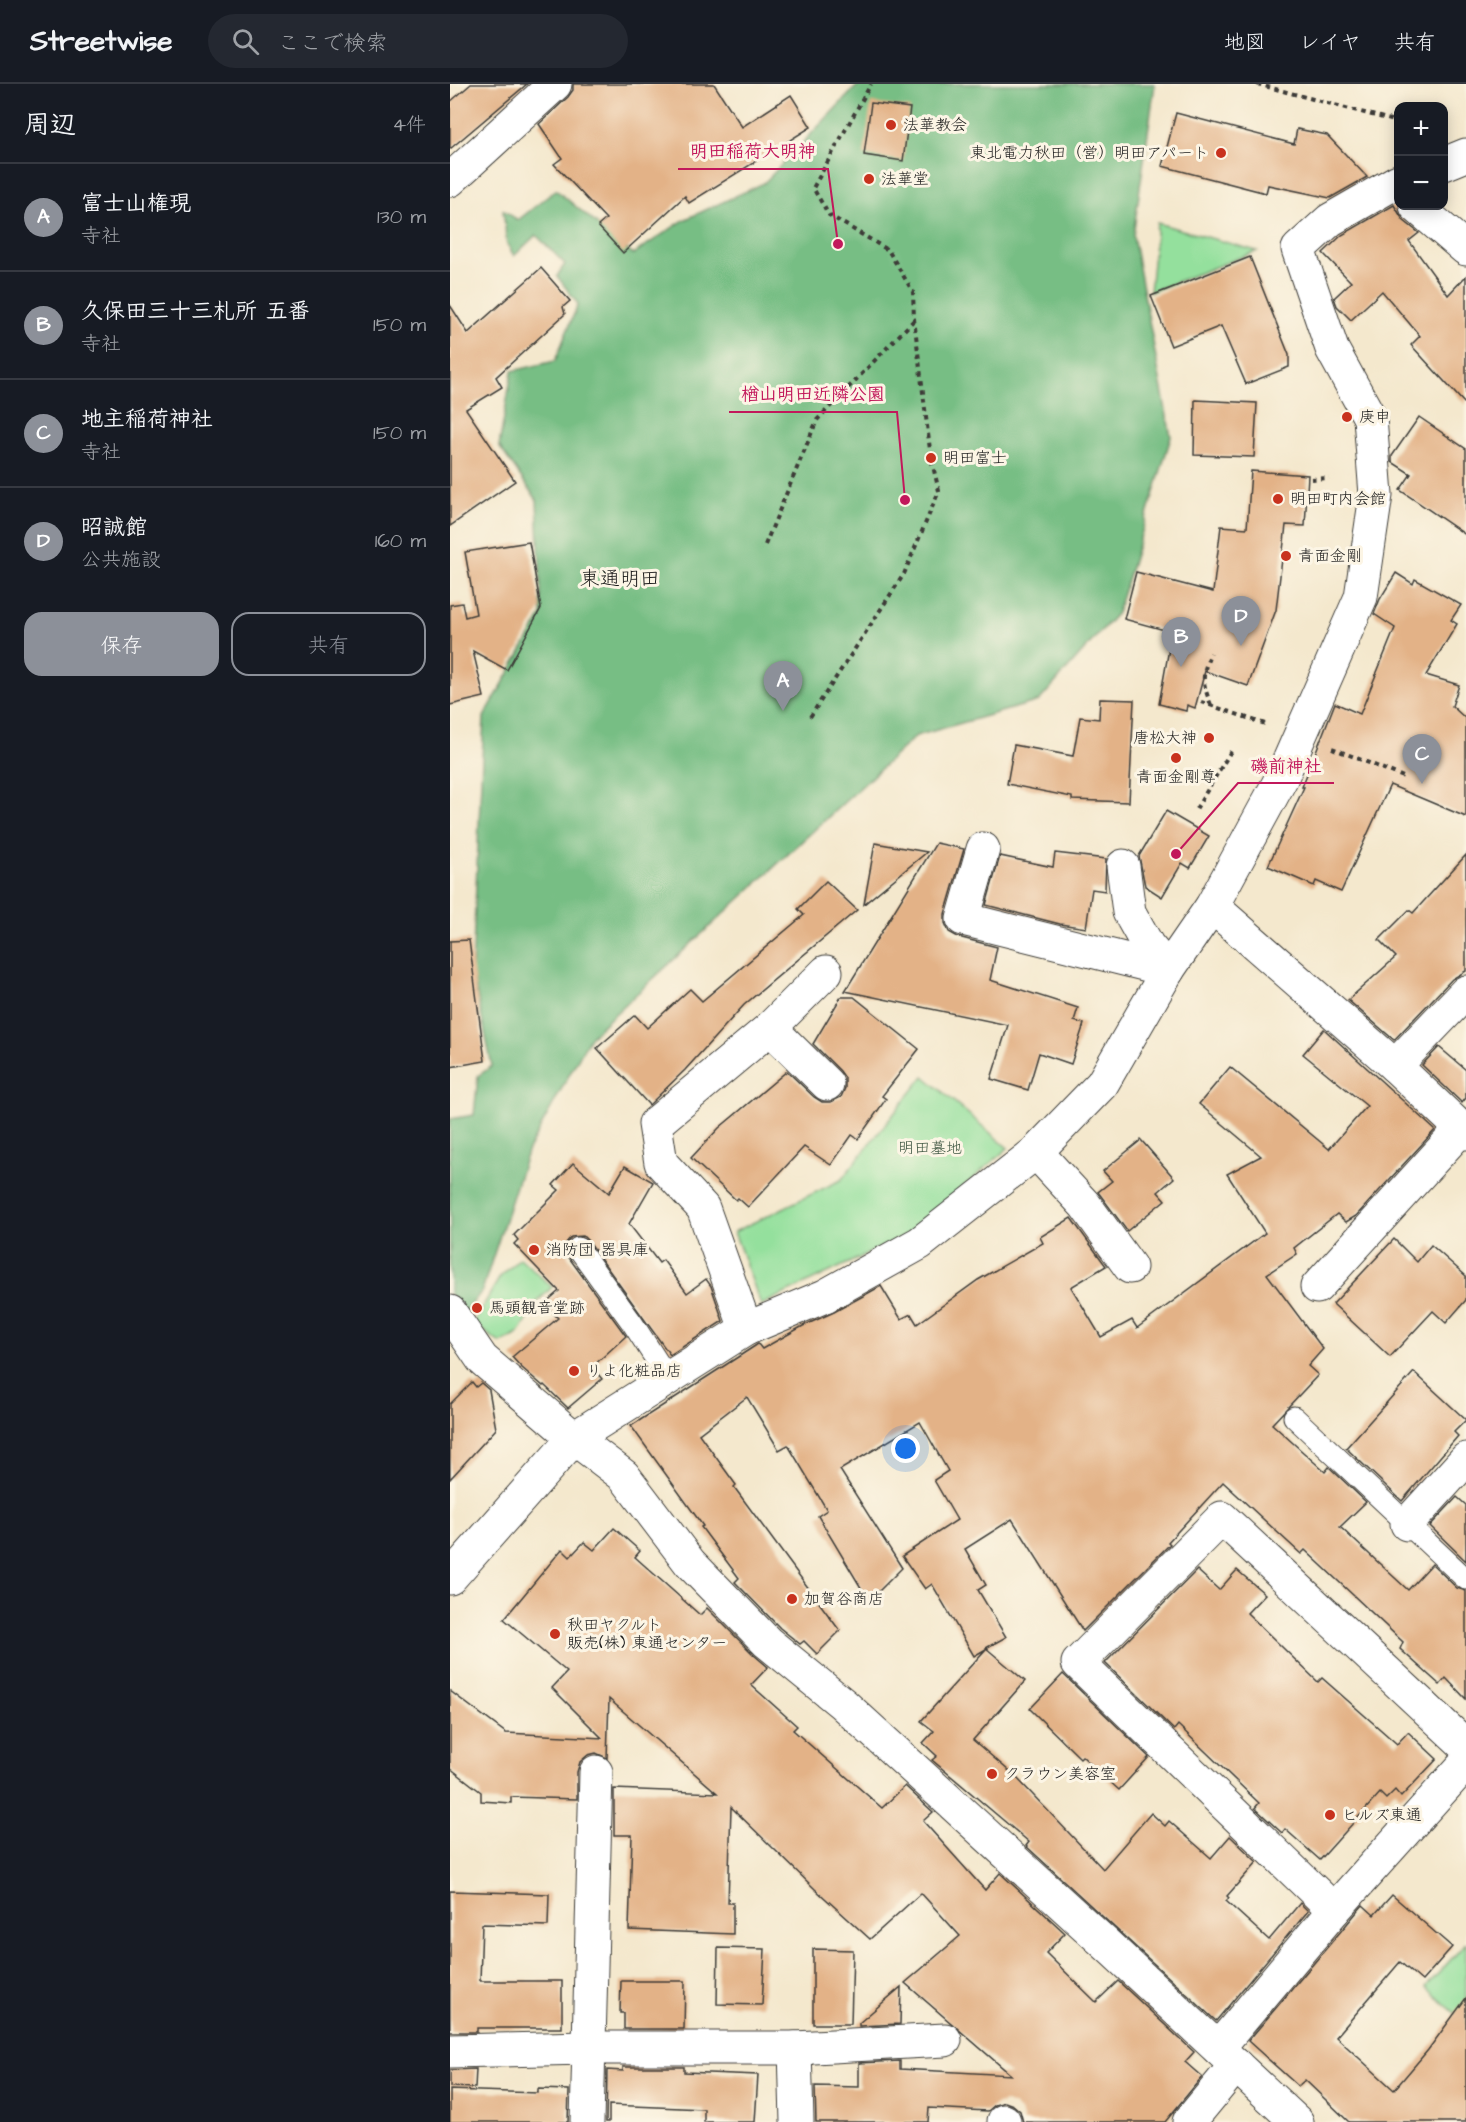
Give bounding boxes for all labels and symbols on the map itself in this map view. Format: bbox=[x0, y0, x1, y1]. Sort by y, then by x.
place label: 法華教会 bbox=[903, 114, 967, 136]
marker: 法華教会 bbox=[884, 118, 898, 132]
callout: 明田稲荷大明神 bbox=[678, 133, 828, 169]
text: 明田稲荷大明神 bbox=[690, 139, 816, 164]
place label: 東北電力秋田（営）明田アパート bbox=[970, 142, 1209, 164]
marker: 東北電力秋田（営）明田アパート bbox=[1214, 146, 1228, 160]
place label: 法華堂 bbox=[881, 168, 929, 190]
marker: 法華堂 bbox=[862, 172, 876, 186]
callout: 楢山明田近隣公園 bbox=[729, 376, 897, 412]
text: 楢山明田近隣公園 bbox=[741, 382, 885, 407]
place label: 庚申 bbox=[1359, 406, 1391, 428]
marker: 庚申 bbox=[1340, 410, 1354, 424]
place label: 明田富士 bbox=[943, 447, 1007, 469]
marker: 明田富士 bbox=[924, 451, 938, 465]
place label: 明田町内会館 bbox=[1290, 488, 1386, 510]
marker: 明田町内会館 bbox=[1271, 492, 1285, 506]
place label: 青面金剛 bbox=[1298, 545, 1362, 567]
marker: 青面金剛 bbox=[1279, 549, 1293, 563]
district label: 東通明田 bbox=[580, 565, 660, 593]
pin: D bbox=[1222, 596, 1260, 646]
pin: B bbox=[1162, 618, 1200, 667]
pin: A bbox=[764, 662, 802, 711]
place label: 唐松大神 bbox=[1133, 727, 1197, 749]
marker: 唐松大神 bbox=[1202, 731, 1216, 745]
pin: C bbox=[1402, 734, 1442, 784]
callout: 磯前神社 bbox=[1238, 747, 1334, 783]
marker: 青面金剛尊 bbox=[1169, 751, 1183, 765]
text: 磯前神社 bbox=[1250, 754, 1322, 779]
place label: 青面金剛尊 bbox=[1136, 766, 1216, 788]
park label: 明田墓地 bbox=[898, 1137, 962, 1159]
place label: 消防団 器具庫 bbox=[546, 1239, 648, 1261]
marker: 消防団 器具庫 bbox=[527, 1243, 541, 1257]
place label: 馬頭観音堂跡 bbox=[489, 1297, 585, 1319]
marker: 馬頭観音堂跡 bbox=[470, 1301, 484, 1315]
place label: りよ化粧品店 bbox=[586, 1360, 682, 1382]
marker: りよ化粧品店 bbox=[567, 1364, 581, 1378]
your location bbox=[891, 1434, 920, 1463]
place label: 加賀谷商店 bbox=[804, 1588, 884, 1610]
marker: 加賀谷商店 bbox=[785, 1592, 799, 1606]
place label: 秋田ヤクルト 販売(株) 東通センター bbox=[567, 1614, 727, 1654]
marker: 秋田ヤクルト 販売(株) 東通センター bbox=[548, 1627, 562, 1641]
place label: クラウン美容室 bbox=[1004, 1763, 1116, 1785]
marker: クラウン美容室 bbox=[985, 1767, 999, 1781]
place label: ヒルズ東通 bbox=[1342, 1804, 1422, 1826]
marker: ヒルズ東通 bbox=[1323, 1808, 1337, 1822]

